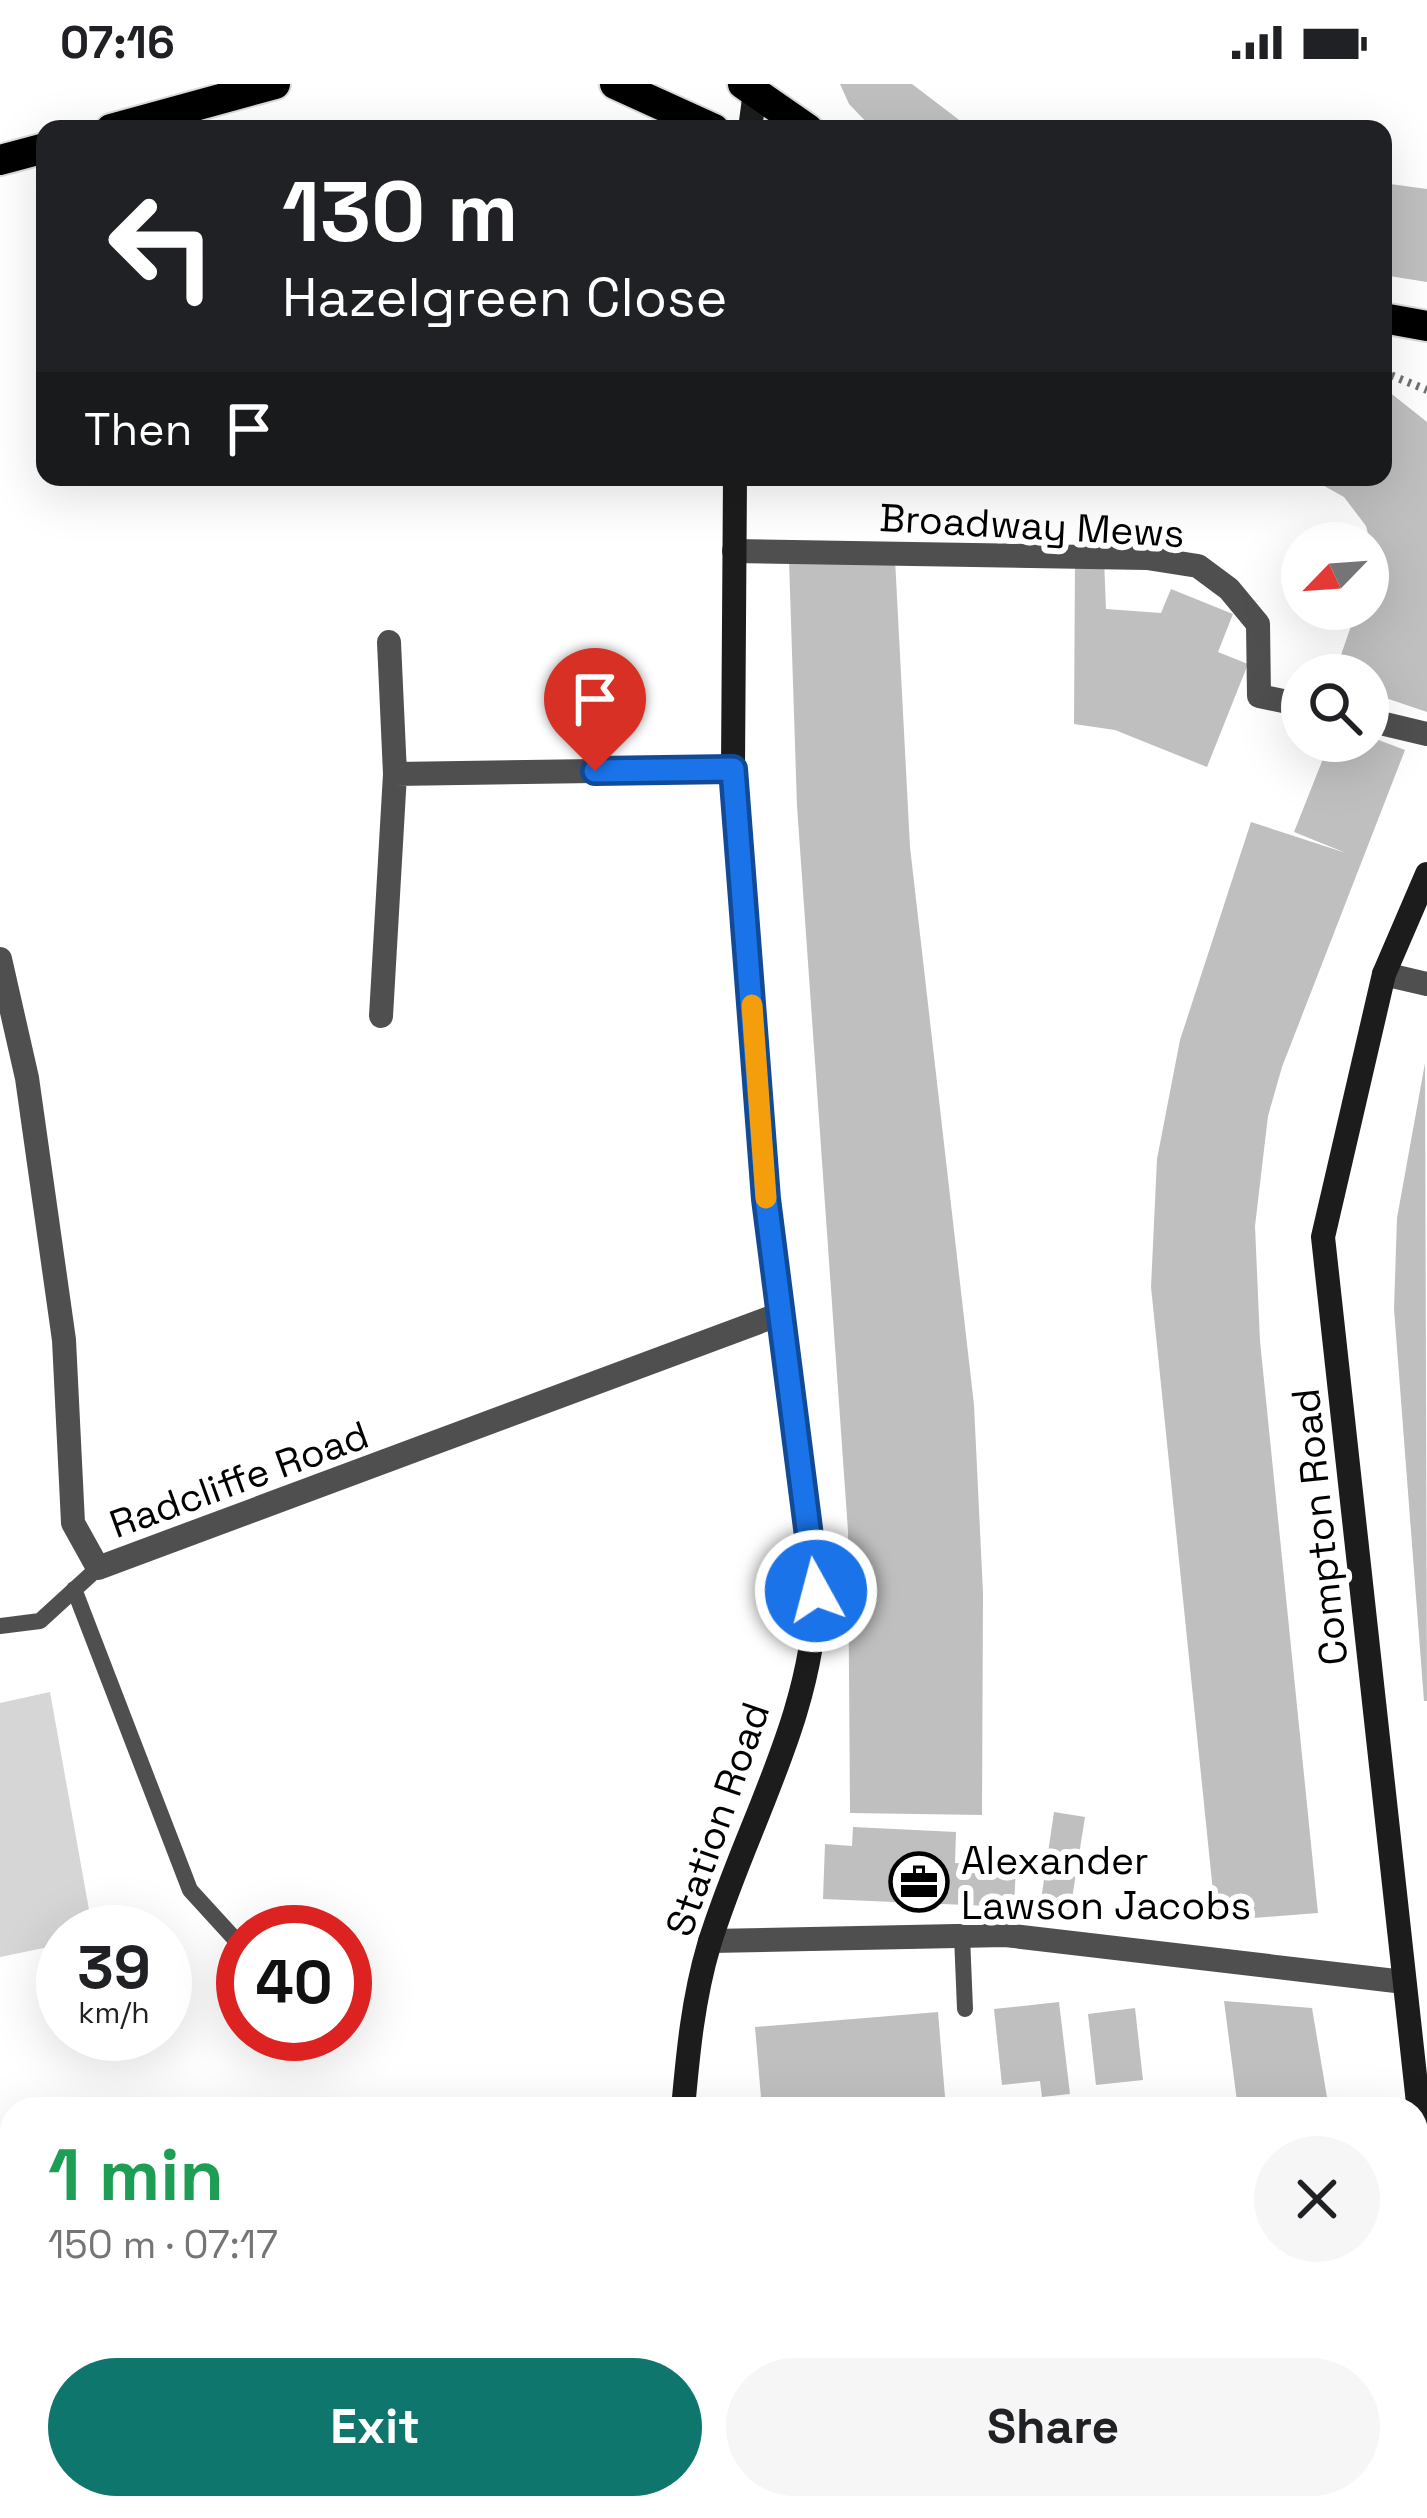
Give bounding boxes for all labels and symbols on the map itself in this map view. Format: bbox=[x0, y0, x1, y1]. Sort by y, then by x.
street label: Broadway Mews bbox=[878, 493, 1186, 558]
north arrow bbox=[1281, 522, 1389, 630]
pin bbox=[544, 648, 646, 771]
street label: Compton Road bbox=[1281, 1386, 1358, 1668]
street label: Radcliffe Road bbox=[103, 1410, 375, 1549]
position arrow bbox=[753, 1528, 879, 1654]
street label: Station Road bbox=[655, 1696, 780, 1943]
place label: Alexander Lawson Jacobs bbox=[961, 1836, 1251, 1930]
office icon: Alexander Lawson Jacobs bbox=[888, 1851, 950, 1913]
speed limit sign: 40 bbox=[216, 1905, 372, 2061]

